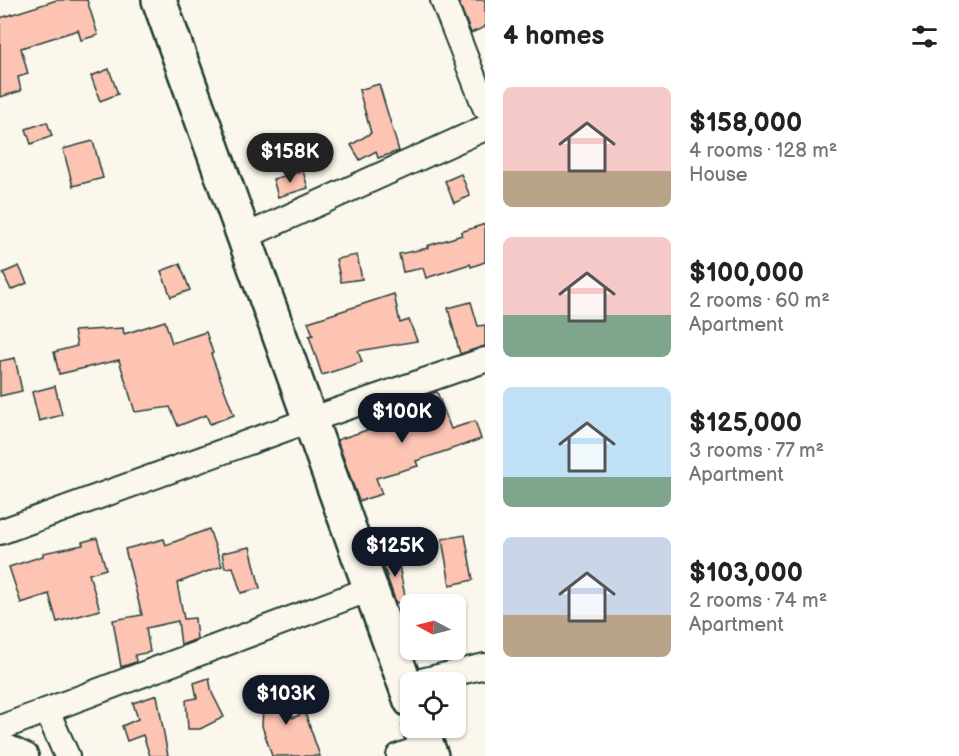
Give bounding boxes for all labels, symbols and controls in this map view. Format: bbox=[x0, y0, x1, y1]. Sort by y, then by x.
icon: filters bbox=[908, 20, 941, 53]
text: 4 homes bbox=[503, 21, 604, 52]
text: $158,000 bbox=[689, 108, 802, 139]
icon: home bbox=[551, 111, 623, 183]
pin: $158K bbox=[248, 133, 332, 184]
text: 4 rooms · 128 m² bbox=[689, 139, 837, 163]
text: $158K bbox=[261, 140, 319, 164]
text: House bbox=[689, 163, 748, 187]
text: $100,000 bbox=[689, 258, 804, 289]
icon: home bbox=[551, 261, 623, 333]
text: 2 rooms · 60 m² bbox=[689, 289, 830, 313]
text: Apartment bbox=[689, 313, 784, 337]
pin: $100K bbox=[360, 393, 444, 444]
text: $100K bbox=[372, 400, 432, 424]
text: $125,000 bbox=[689, 408, 802, 439]
icon: home bbox=[551, 411, 623, 483]
text: 3 rooms · 77 m² bbox=[689, 439, 824, 463]
text: Apartment bbox=[689, 463, 784, 487]
pin: $125K bbox=[353, 527, 437, 578]
text: $125K bbox=[366, 534, 424, 558]
text: $103,000 bbox=[689, 558, 803, 589]
icon: home bbox=[551, 561, 623, 633]
text: 2 rooms · 74 m² bbox=[689, 589, 827, 613]
north arrow bbox=[400, 594, 466, 660]
map controls bbox=[400, 594, 466, 738]
text: Apartment bbox=[689, 613, 784, 637]
button: locate bbox=[400, 672, 466, 738]
pin: $103K bbox=[244, 675, 328, 726]
text: $103K bbox=[256, 682, 316, 706]

